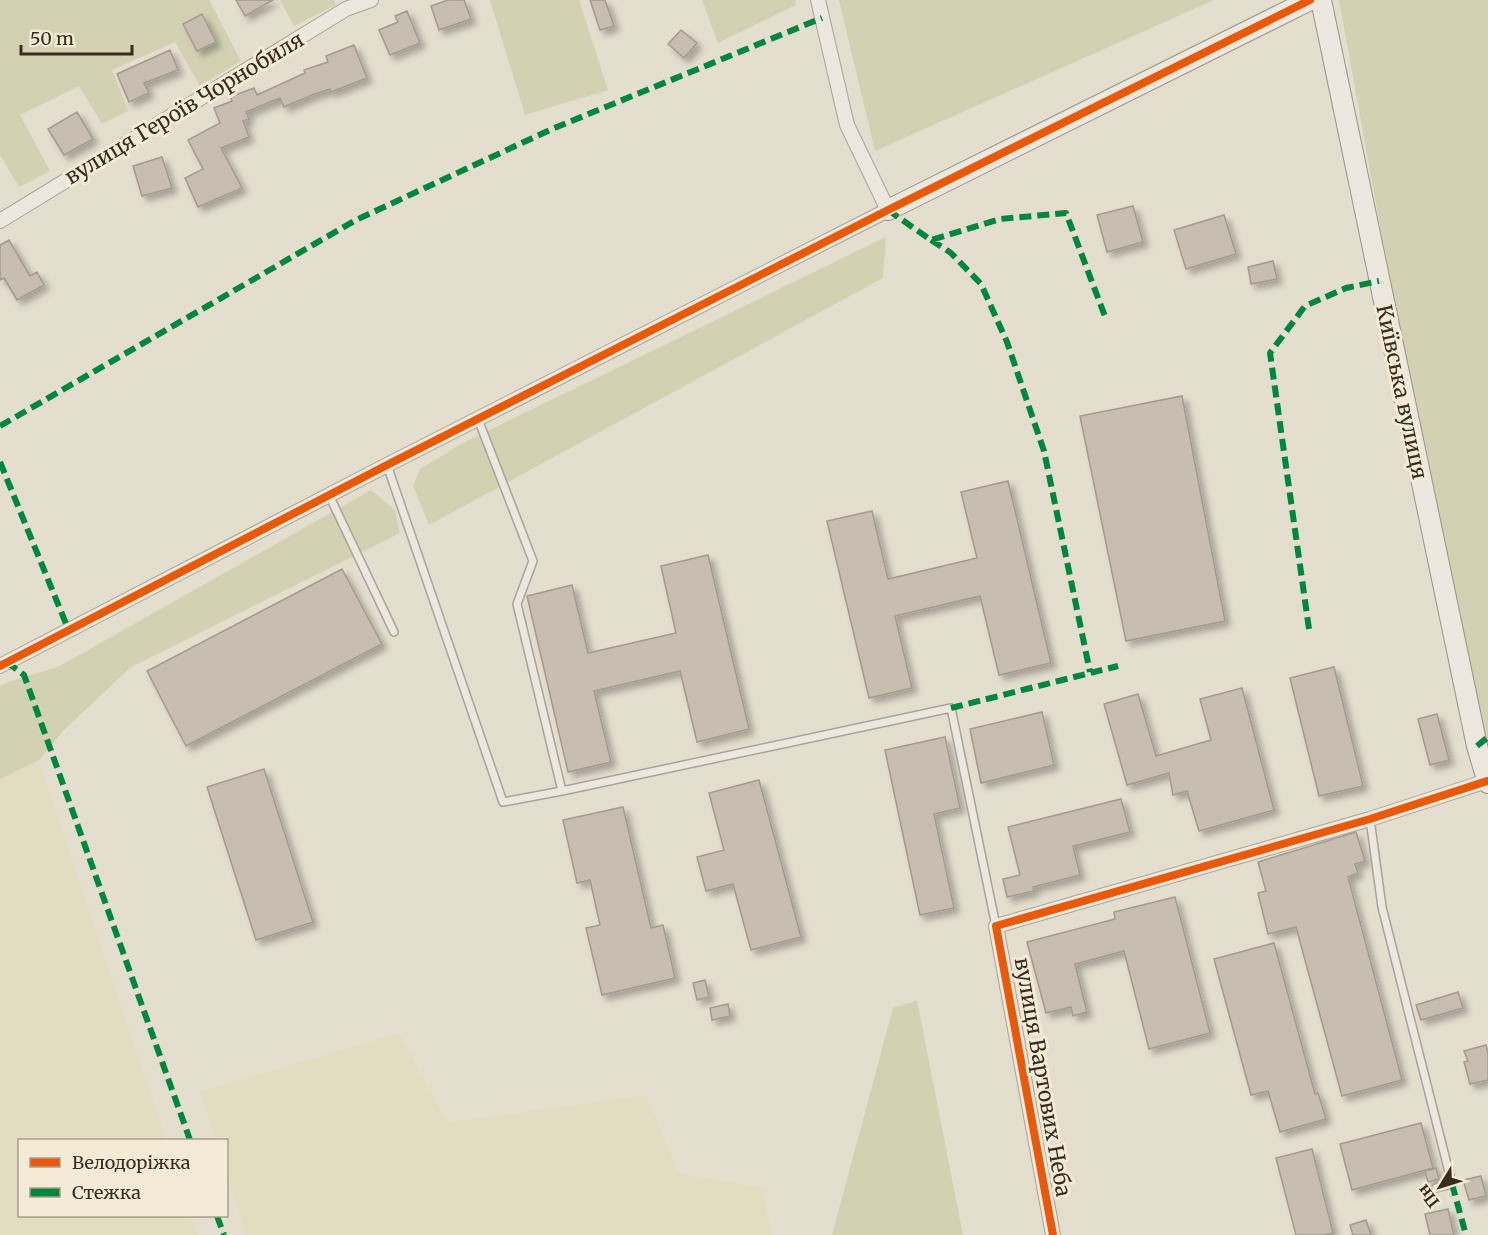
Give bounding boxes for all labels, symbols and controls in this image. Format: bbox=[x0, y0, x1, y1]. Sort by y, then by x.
scale bar bbox=[21, 18, 132, 56]
street label: вулиця Героїв Чорнобиля bbox=[60, 26, 308, 190]
text: 50 m bbox=[30, 27, 74, 50]
street label: Київська вулиця bbox=[1370, 302, 1434, 482]
street label: вулиця Вартових Неба bbox=[1009, 955, 1077, 1199]
legend bbox=[18, 1139, 228, 1217]
text: Велодоріжка bbox=[72, 1151, 191, 1174]
north arrow bbox=[1410, 1157, 1470, 1217]
text: Стежка bbox=[72, 1181, 141, 1204]
text: Пн bbox=[1413, 1181, 1443, 1212]

